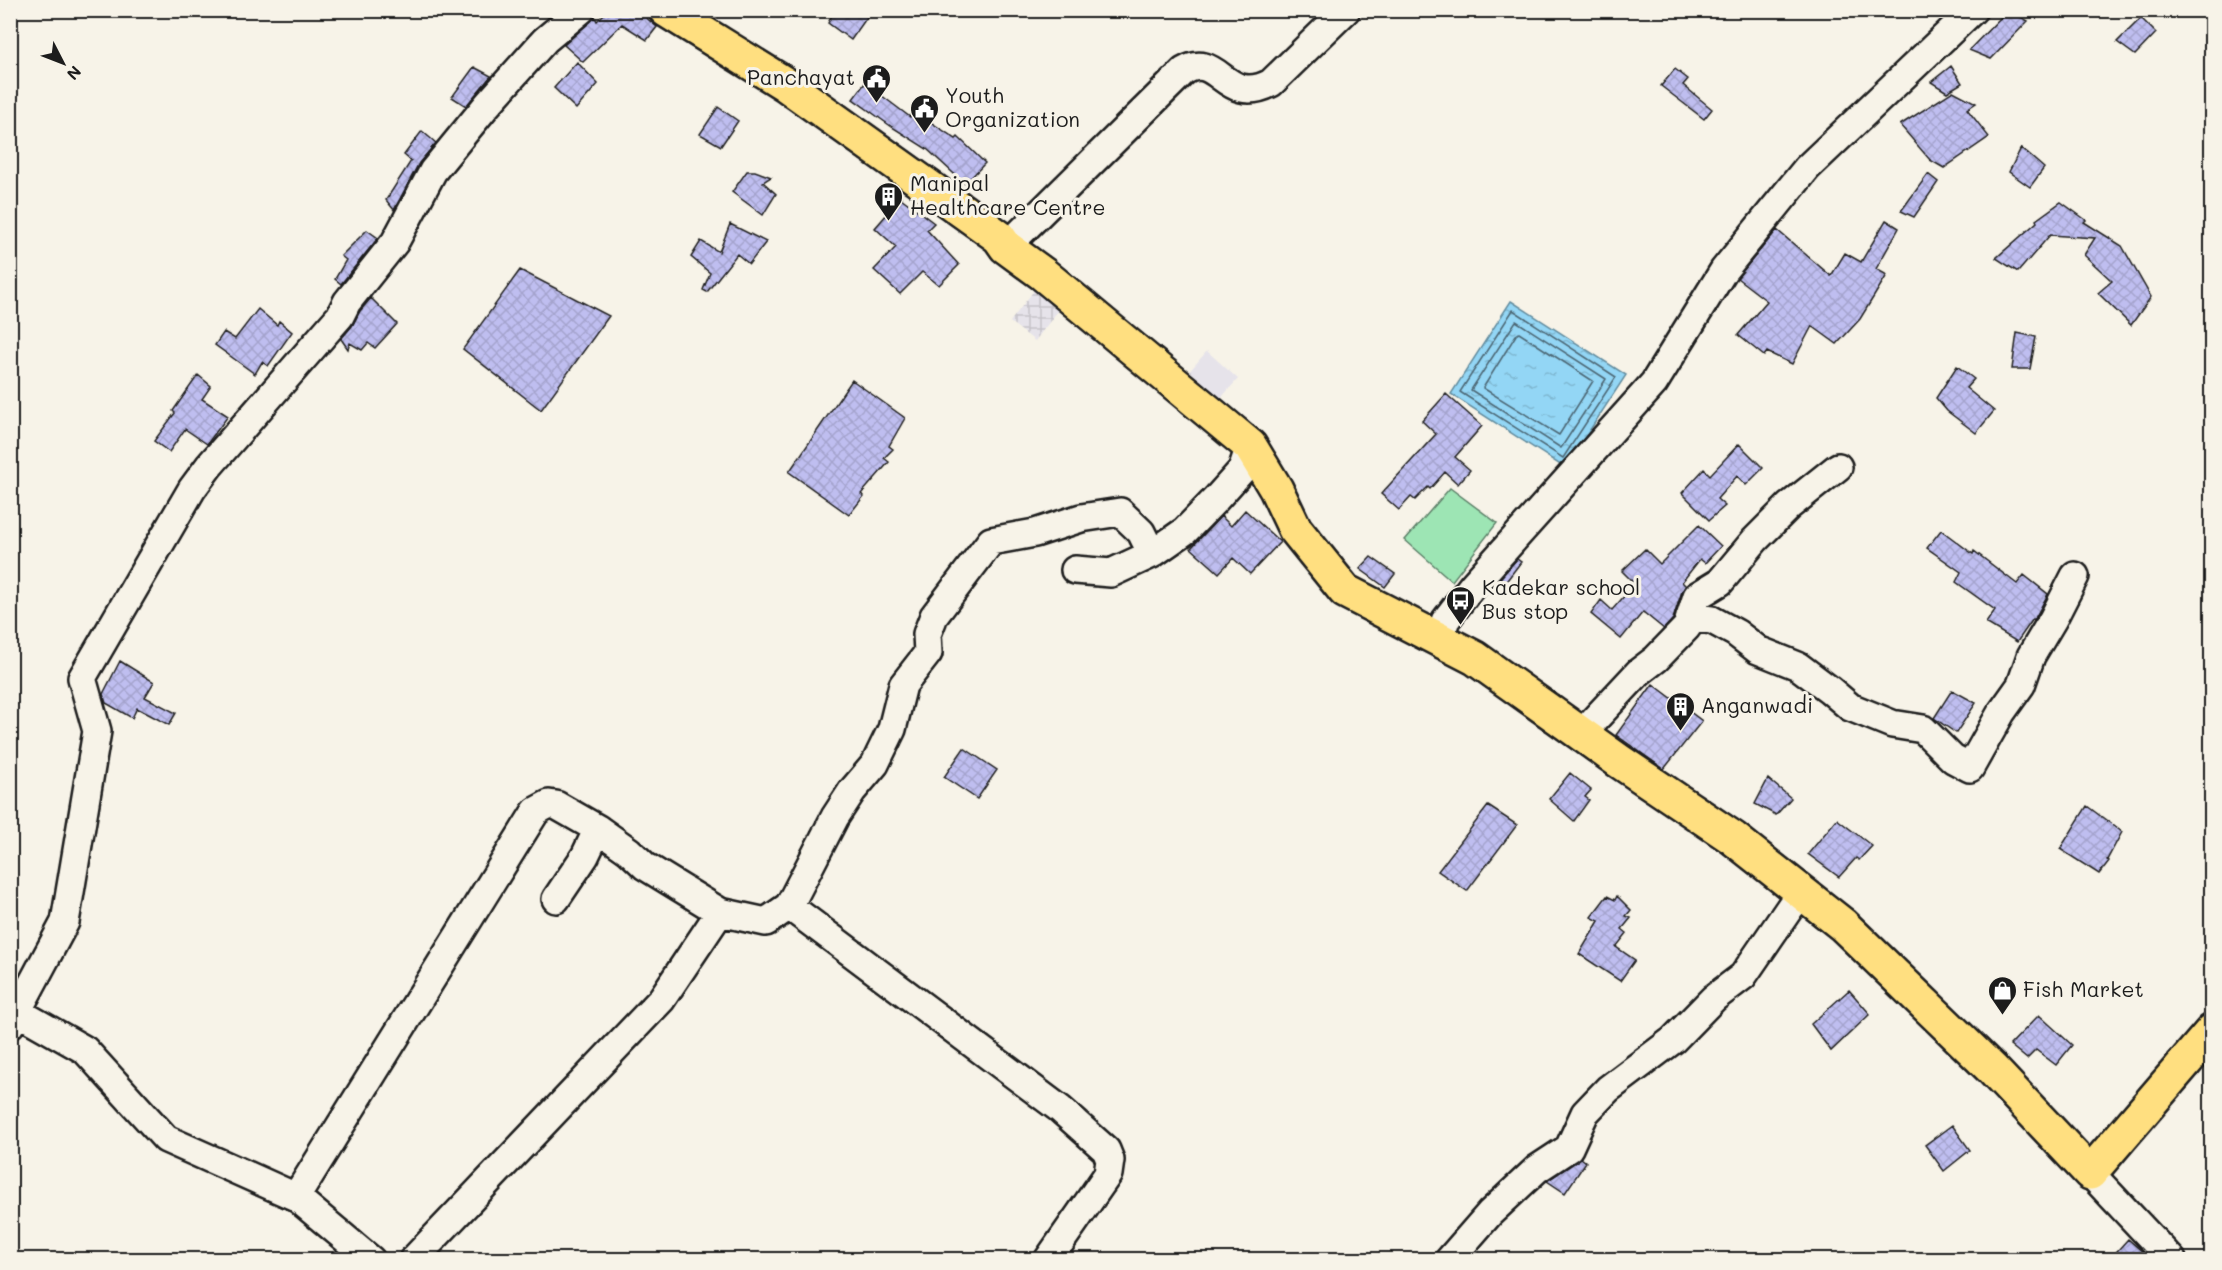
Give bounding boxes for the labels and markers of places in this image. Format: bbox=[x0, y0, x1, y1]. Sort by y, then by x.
public building icon: Panchayat bbox=[860, 62, 892, 104]
place label: Panchayat bbox=[747, 63, 855, 90]
place label: Youth Organization bbox=[945, 81, 1080, 132]
public building icon: Youth Organization bbox=[908, 92, 940, 134]
place label: Manipal Healthcare Centre bbox=[910, 169, 1106, 220]
building icon: Manipal Healthcare Centre bbox=[873, 180, 905, 222]
place label: Kadekar school Bus stop bbox=[1482, 573, 1640, 624]
bus stop icon: Kadekar school Bus stop bbox=[1445, 584, 1477, 626]
building icon: Anganwadi bbox=[1664, 690, 1696, 732]
place label: Anganwadi bbox=[1701, 691, 1813, 718]
shop icon: Fish Market bbox=[1986, 974, 2018, 1016]
place label: Fish Market bbox=[2023, 975, 2144, 1002]

